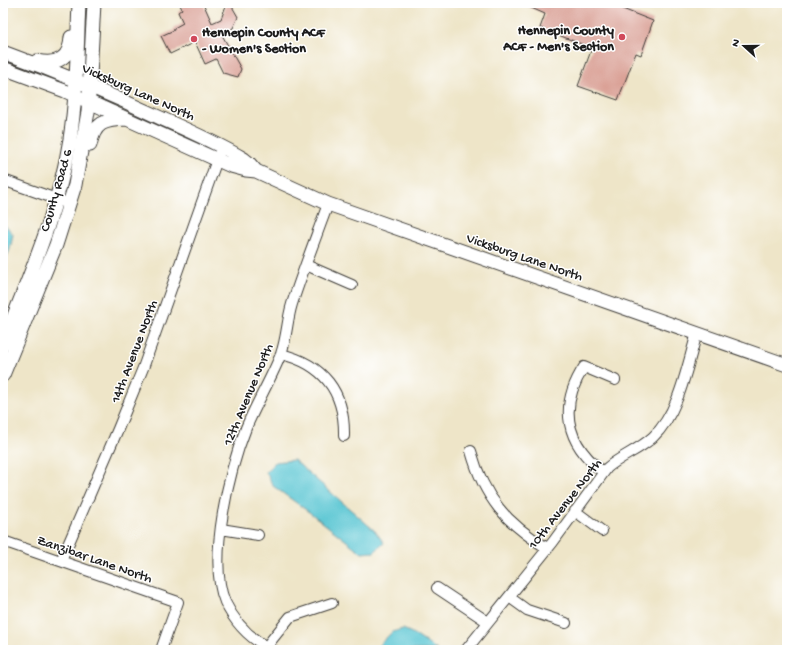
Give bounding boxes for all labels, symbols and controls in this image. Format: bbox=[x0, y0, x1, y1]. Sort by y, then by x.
place label: Hennepin County ACF - Men's Section bbox=[502, 23, 614, 56]
place label: Hennepin County ACF - Women's Section bbox=[202, 25, 326, 58]
north arrow bbox=[724, 26, 764, 66]
marker: Hennepin County ACF - Men's Section bbox=[617, 32, 627, 42]
marker: Hennepin County ACF - Women's Section bbox=[189, 34, 199, 44]
text: N bbox=[730, 38, 743, 49]
street label: Vicksburg Lane North bbox=[78, 60, 198, 126]
street label: County Road 6 bbox=[38, 147, 78, 234]
street label: Vicksburg Lane North bbox=[463, 230, 585, 286]
street label: 14th Avenue North bbox=[108, 298, 163, 407]
street label: 12th Avenue North bbox=[220, 341, 279, 449]
street label: 10th Avenue North bbox=[525, 456, 607, 554]
street label: Zanzibar Lane North bbox=[34, 533, 155, 588]

